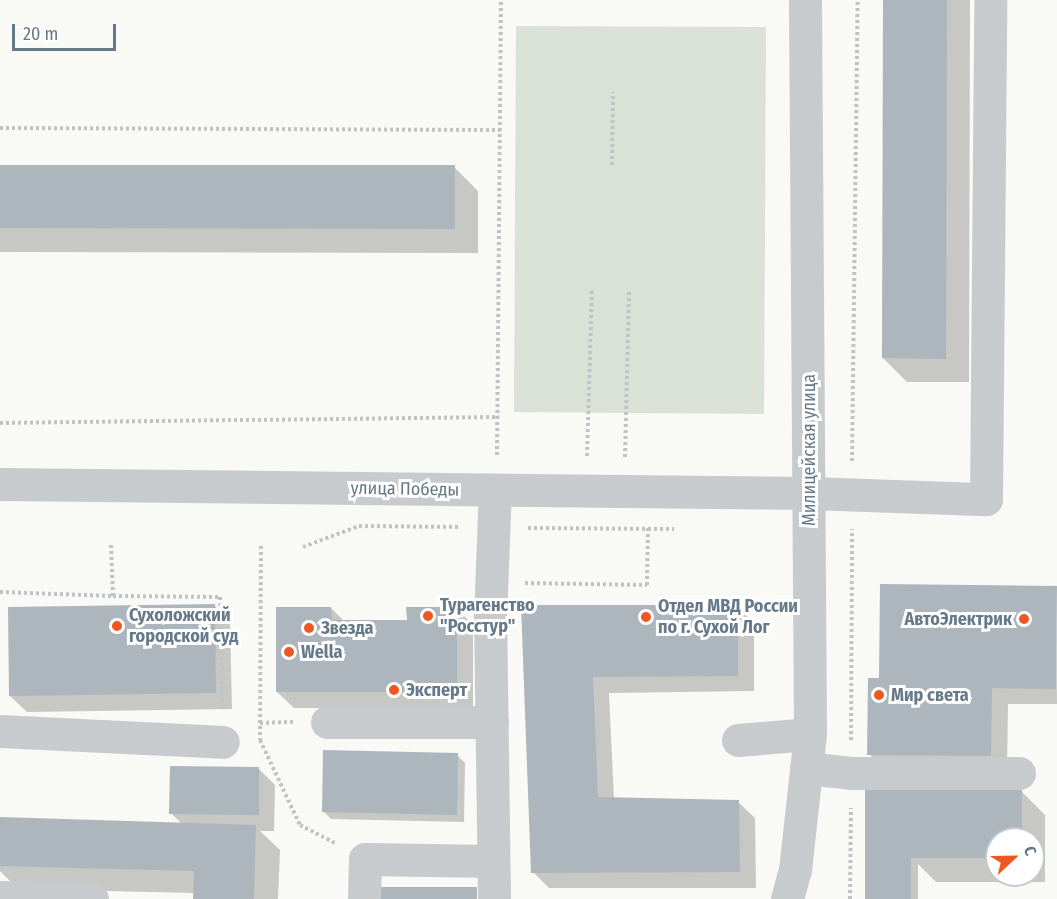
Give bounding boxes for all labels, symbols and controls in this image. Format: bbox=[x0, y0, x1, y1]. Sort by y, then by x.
scale bar bbox=[15, 12, 118, 50]
text: 20 m bbox=[23, 23, 58, 45]
street label: Милицейская улица bbox=[798, 374, 820, 526]
street label: улица Победы bbox=[350, 477, 460, 501]
place label: Турагенство "Росстур" bbox=[440, 595, 535, 638]
place label: Отдел МВД России по г. Сухой Лог bbox=[658, 596, 798, 638]
place label: Сухоложский городской суд bbox=[129, 605, 238, 648]
place label: АвтоЭлектрик bbox=[904, 608, 1012, 630]
marker: Турагенство "Росстур" bbox=[421, 609, 435, 623]
marker: Отдел МВД России по г. Сухой Лог bbox=[639, 610, 653, 624]
marker: АвтоЭлектрик bbox=[1017, 612, 1031, 626]
place label: Звезда bbox=[321, 617, 374, 639]
marker: Сухоложский городской суд bbox=[110, 619, 124, 633]
marker: Звезда bbox=[302, 621, 316, 635]
place label: Wella bbox=[301, 641, 343, 663]
marker: Wella bbox=[282, 645, 296, 659]
place label: Эксперт bbox=[406, 679, 467, 701]
marker: Эксперт bbox=[387, 683, 401, 697]
place label: Мир света bbox=[891, 684, 969, 706]
marker: Мир света bbox=[872, 688, 886, 702]
north arrow bbox=[985, 827, 1045, 887]
text: С bbox=[1020, 843, 1041, 858]

